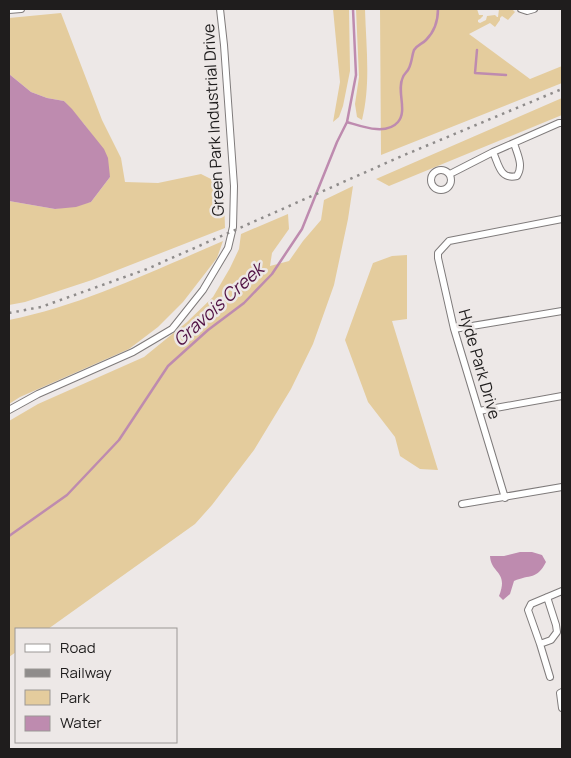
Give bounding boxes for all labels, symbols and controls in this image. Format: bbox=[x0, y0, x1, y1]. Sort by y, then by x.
street label: Green Park Industrial Drive bbox=[197, 23, 229, 217]
water label: Gravois Creek bbox=[167, 255, 271, 351]
street label: Hyde Park Drive bbox=[454, 306, 506, 422]
legend bbox=[15, 628, 178, 743]
text: Road bbox=[60, 637, 96, 658]
text: Railway bbox=[60, 662, 112, 683]
text: Park bbox=[60, 687, 90, 708]
text: Water bbox=[60, 712, 102, 733]

